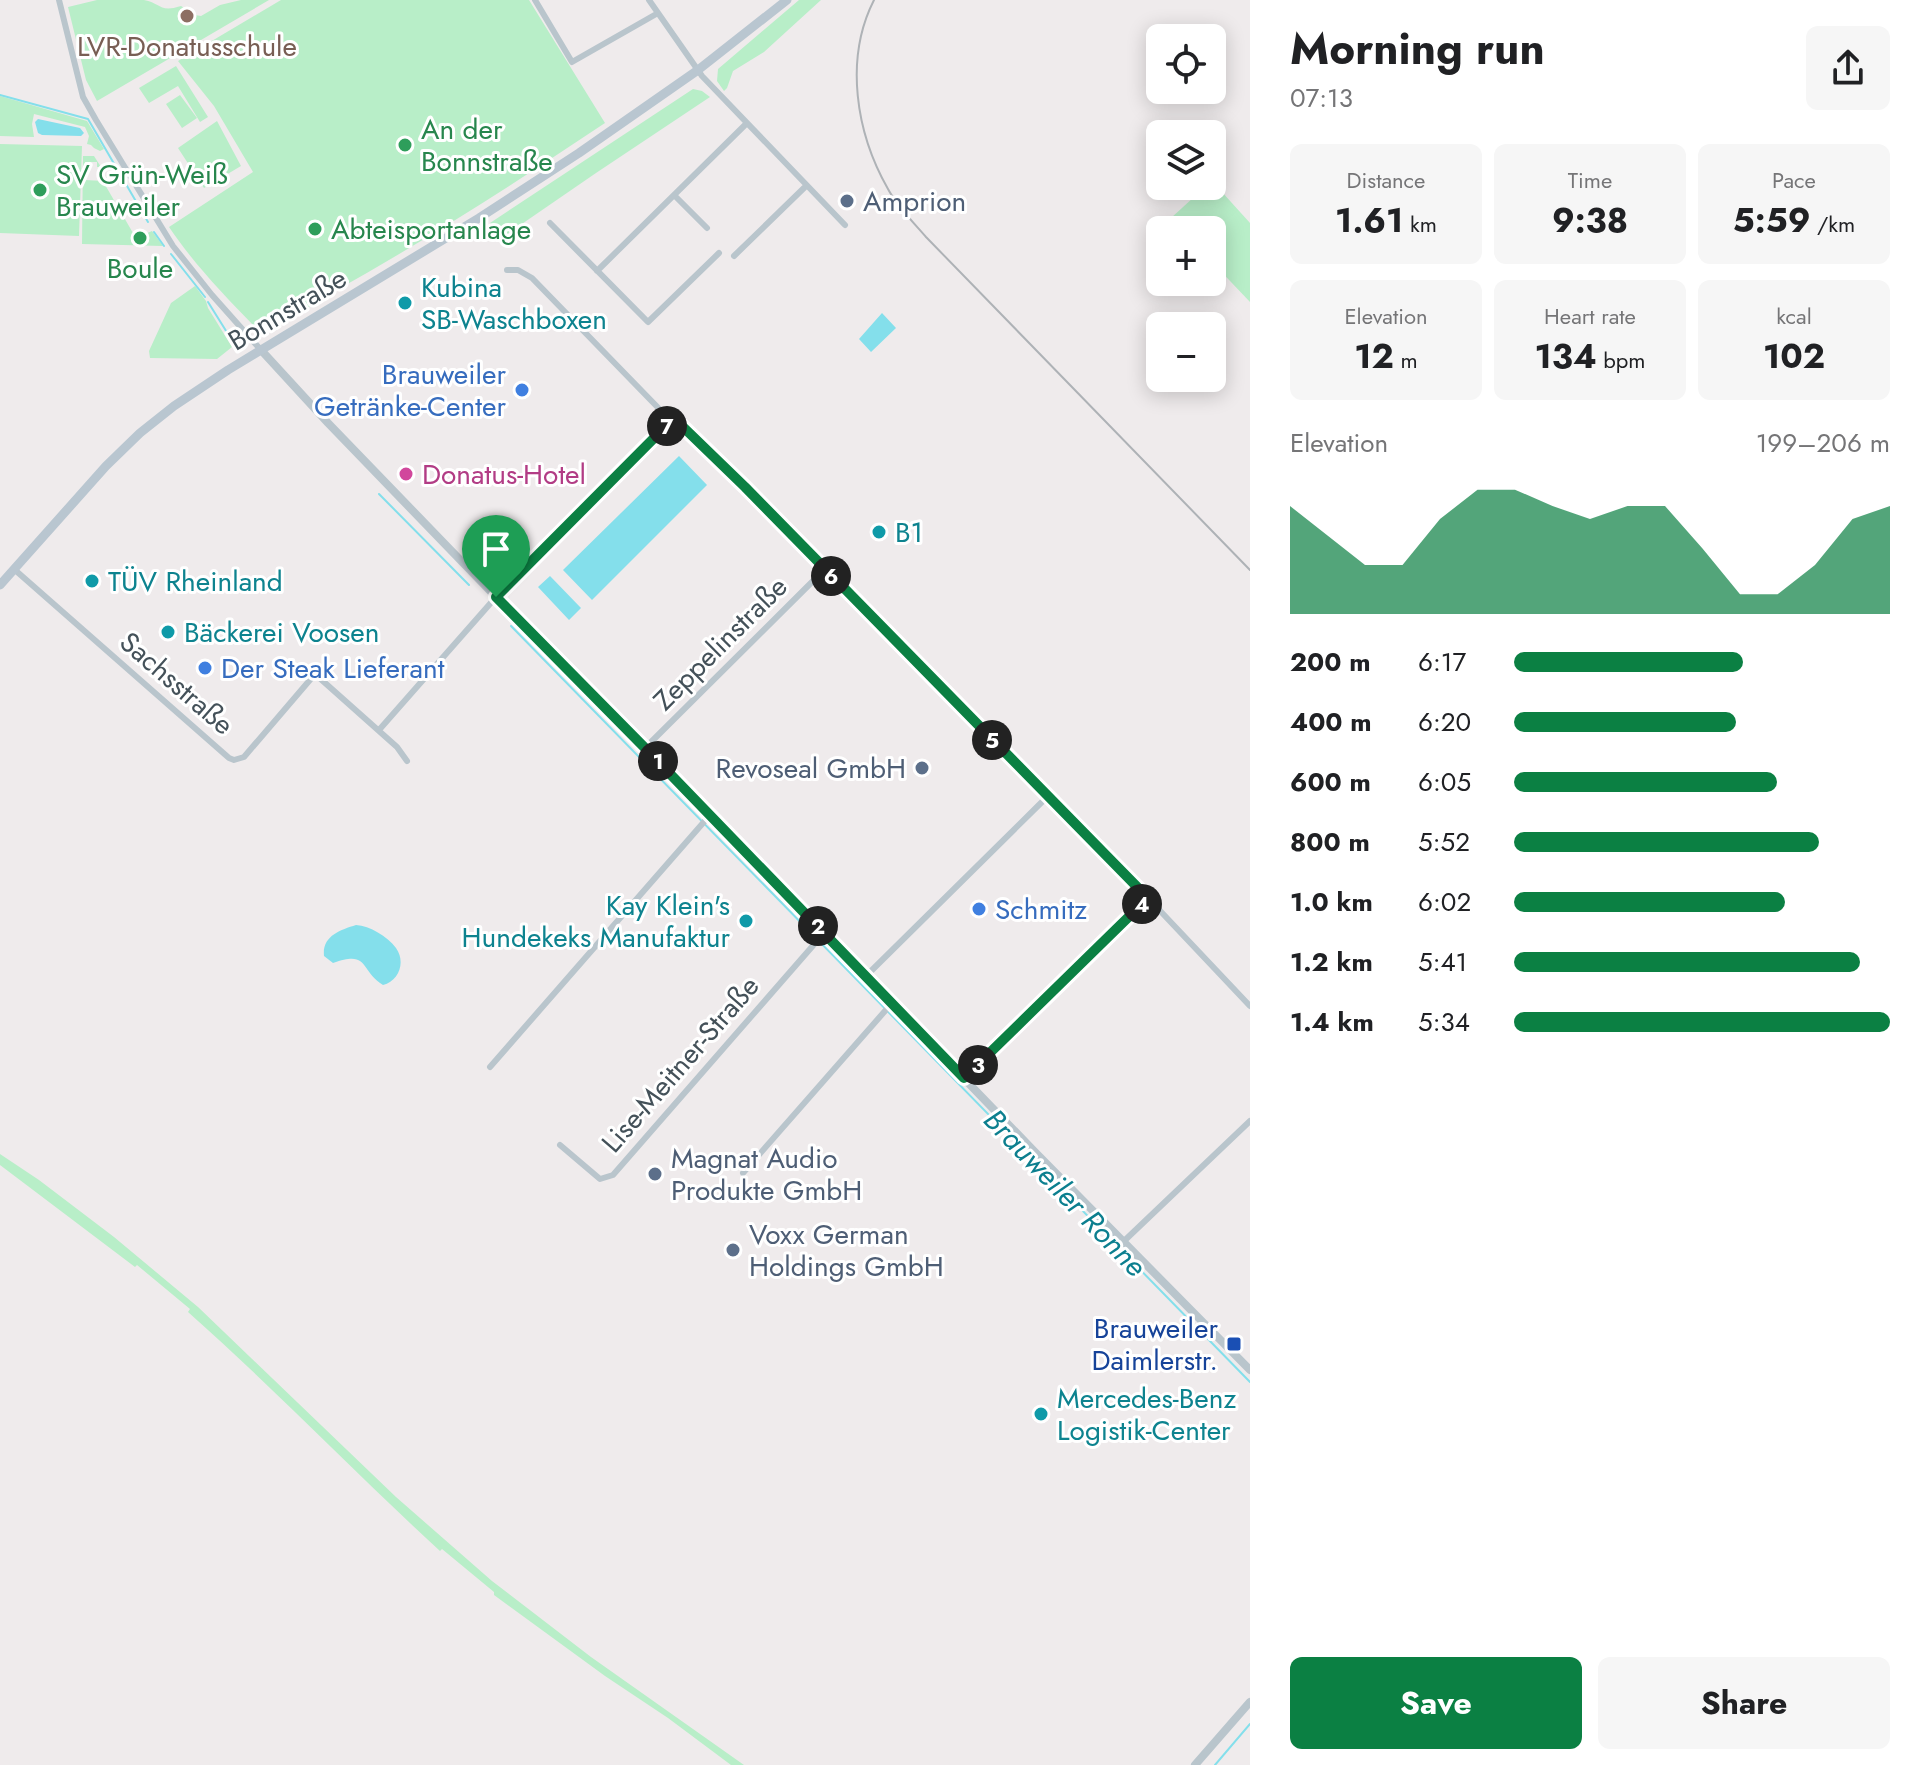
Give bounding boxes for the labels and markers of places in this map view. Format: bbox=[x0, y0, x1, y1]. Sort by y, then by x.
marker: LVR-Donatusschule bbox=[178, 7, 196, 25]
place label: LVR-Donatusschule bbox=[77, 26, 297, 67]
place label: An der Bonnstraße bbox=[421, 109, 553, 182]
marker: An der Bonnstraße bbox=[396, 136, 414, 154]
place label: SV Grün-Weiß Brauweiler bbox=[56, 154, 228, 227]
marker: SV Grün-Weiß Brauweiler bbox=[31, 181, 49, 199]
place label: Amprion bbox=[863, 181, 966, 222]
marker: Amprion bbox=[838, 192, 856, 210]
place label: Abteisportanlage bbox=[331, 209, 531, 250]
marker: Abteisportanlage bbox=[306, 220, 324, 238]
marker: Boule bbox=[131, 229, 149, 247]
place label: Boule bbox=[107, 248, 173, 289]
place label: Kubina SB-Waschboxen bbox=[421, 267, 607, 340]
marker: Kubina SB-Waschboxen bbox=[396, 294, 414, 312]
place label: Brauweiler Getränke-Center bbox=[314, 354, 506, 427]
marker: Brauweiler Getränke-Center bbox=[513, 381, 531, 399]
pin: 7 bbox=[647, 406, 687, 446]
place label: Donatus-Hotel bbox=[422, 454, 586, 495]
marker: Donatus-Hotel bbox=[397, 465, 415, 483]
place label: B1 bbox=[895, 512, 923, 553]
pin bbox=[462, 515, 530, 597]
marker: B1 bbox=[870, 523, 888, 541]
pin: 6 bbox=[811, 556, 851, 596]
place label: TÜV Rheinland bbox=[108, 561, 283, 602]
marker: TÜV Rheinland bbox=[83, 572, 101, 590]
place label: Bäckerei Voosen bbox=[184, 612, 379, 653]
marker: Bäckerei Voosen bbox=[159, 623, 177, 641]
place label: Der Steak Lieferant bbox=[221, 648, 445, 689]
marker: Der Steak Lieferant bbox=[196, 659, 214, 677]
pin: 5 bbox=[972, 720, 1012, 760]
pin: 1 bbox=[638, 741, 678, 781]
place label: Revoseal GmbH bbox=[716, 748, 906, 789]
marker: Revoseal GmbH bbox=[913, 759, 931, 777]
pin: 4 bbox=[1122, 884, 1162, 924]
place label: Kay Klein's Hundekeks Manufaktur bbox=[462, 885, 730, 958]
place label: Schmitz bbox=[995, 889, 1087, 930]
marker: Schmitz bbox=[970, 900, 988, 918]
pin: 2 bbox=[798, 906, 838, 946]
marker: Kay Klein's Hundekeks Manufaktur bbox=[737, 912, 755, 930]
pin: 3 bbox=[958, 1045, 998, 1085]
place label: Magnat Audio Produkte GmbH bbox=[671, 1138, 862, 1211]
marker: Magnat Audio Produkte GmbH bbox=[646, 1165, 664, 1183]
place label: Voxx German Holdings GmbH bbox=[749, 1214, 944, 1287]
marker: Voxx German Holdings GmbH bbox=[724, 1241, 742, 1259]
place label: Brauweiler Daimlerstr. bbox=[1092, 1308, 1218, 1381]
marker: Brauweiler Daimlerstr. bbox=[1225, 1335, 1243, 1353]
place label: Mercedes-Benz Logistik-Center bbox=[1057, 1378, 1236, 1451]
marker: Mercedes-Benz Logistik-Center bbox=[1032, 1405, 1050, 1423]

